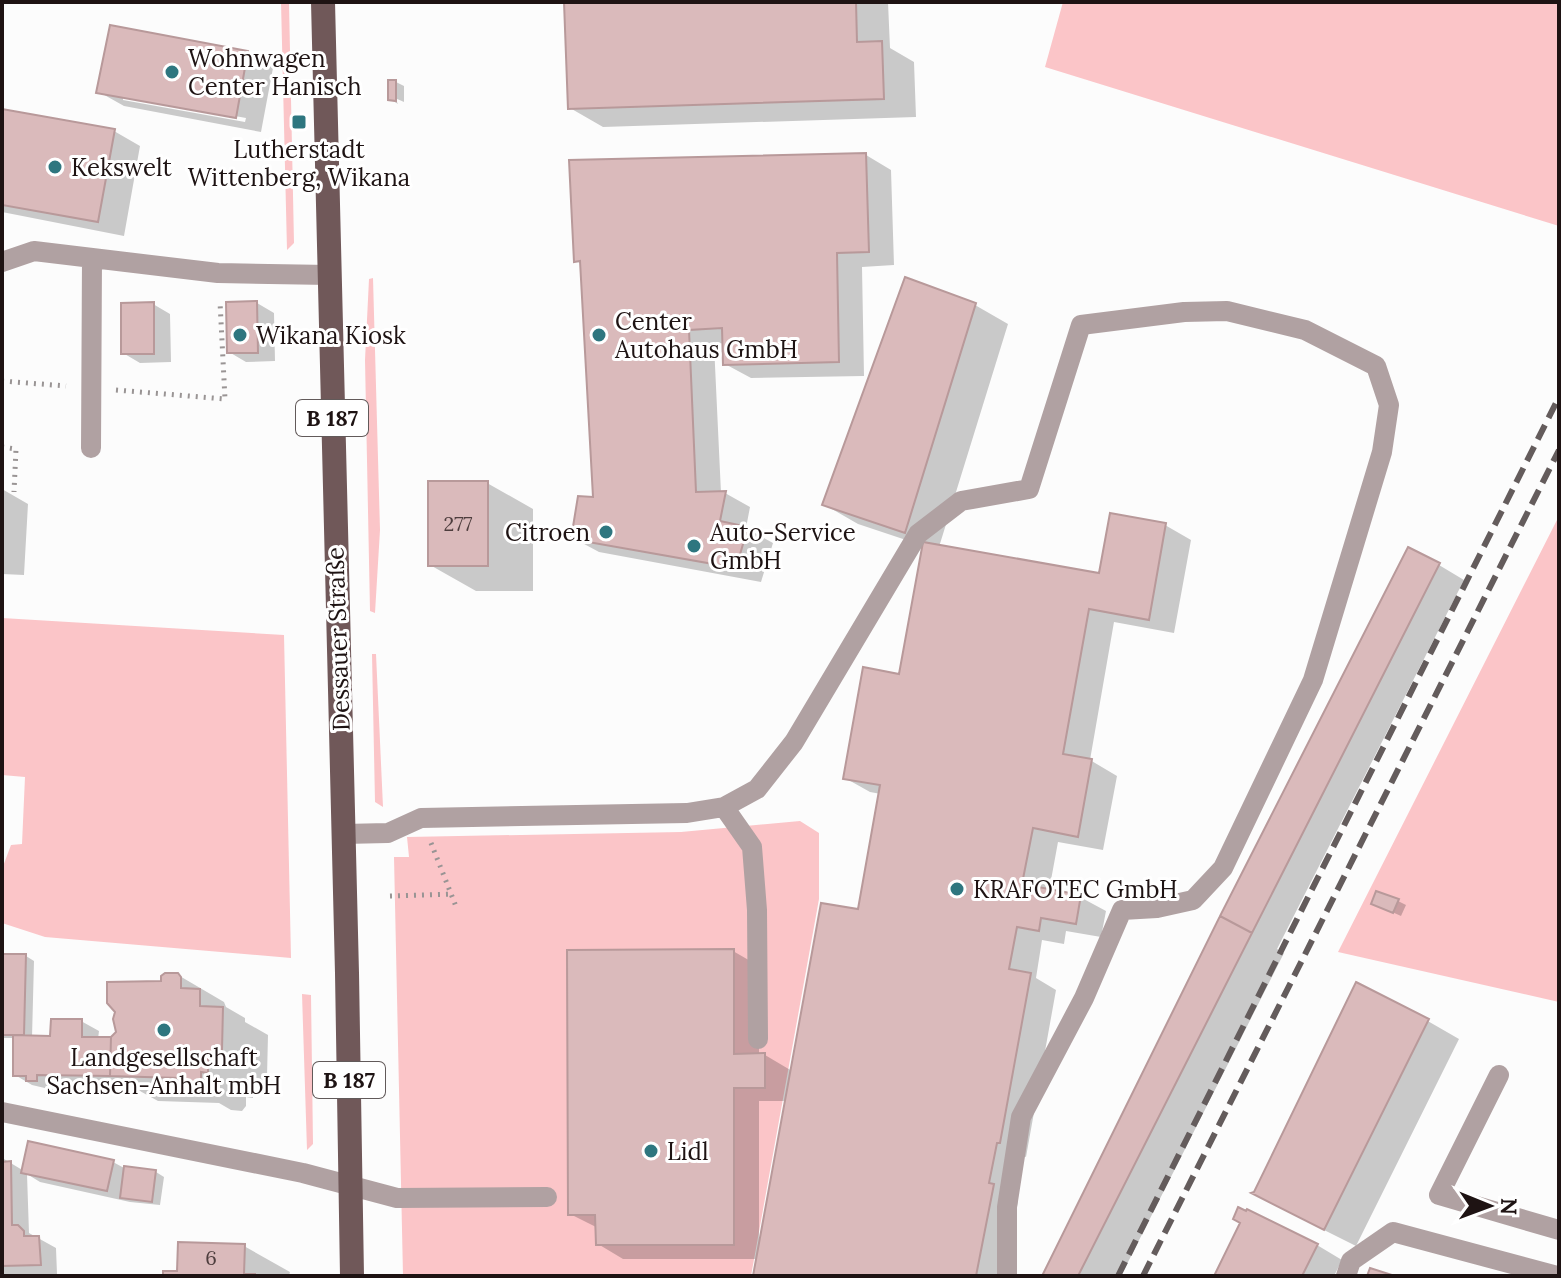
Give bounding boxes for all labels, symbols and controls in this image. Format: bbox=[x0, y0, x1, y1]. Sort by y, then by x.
place label: Wohnwagen Center Hanisch bbox=[188, 43, 362, 102]
marker: Wohnwagen Center Hanisch bbox=[163, 63, 181, 81]
marker: Lutherstadt Wittenberg, Wikana bbox=[290, 113, 308, 131]
place label: Lutherstadt Wittenberg, Wikana bbox=[188, 134, 410, 193]
place label: Kekswelt bbox=[71, 152, 173, 183]
marker: Kekswelt bbox=[46, 158, 64, 176]
place label: Center Autohaus GmbH bbox=[614, 306, 798, 365]
place label: Wikana Kiosk bbox=[256, 320, 406, 351]
marker: Wikana Kiosk bbox=[231, 326, 249, 344]
marker: Center Autohaus GmbH bbox=[590, 326, 608, 344]
road number: B 187 bbox=[296, 400, 368, 436]
house number: 277 bbox=[443, 511, 473, 536]
place label: Citroen bbox=[505, 517, 590, 548]
place label: Auto-Service GmbH bbox=[709, 517, 856, 576]
marker: Citroen bbox=[597, 523, 615, 541]
marker: Auto-Service GmbH bbox=[685, 537, 703, 555]
street label: Dessauer Straße bbox=[319, 546, 357, 732]
place label: KRAFOTEC GmbH bbox=[973, 874, 1178, 905]
marker: KRAFOTEC GmbH bbox=[948, 880, 966, 898]
marker: Landgesellschaft Sachsen-Anhalt mbH bbox=[155, 1021, 173, 1039]
place label: Landgesellschaft Sachsen-Anhalt mbH bbox=[46, 1042, 282, 1101]
road number: B 187 bbox=[313, 1062, 385, 1098]
place label: Lidl bbox=[667, 1136, 709, 1167]
marker: Lidl bbox=[642, 1142, 660, 1160]
north arrow bbox=[1449, 1166, 1529, 1246]
text: N bbox=[1495, 1198, 1523, 1215]
house number: 6 bbox=[205, 1245, 217, 1270]

